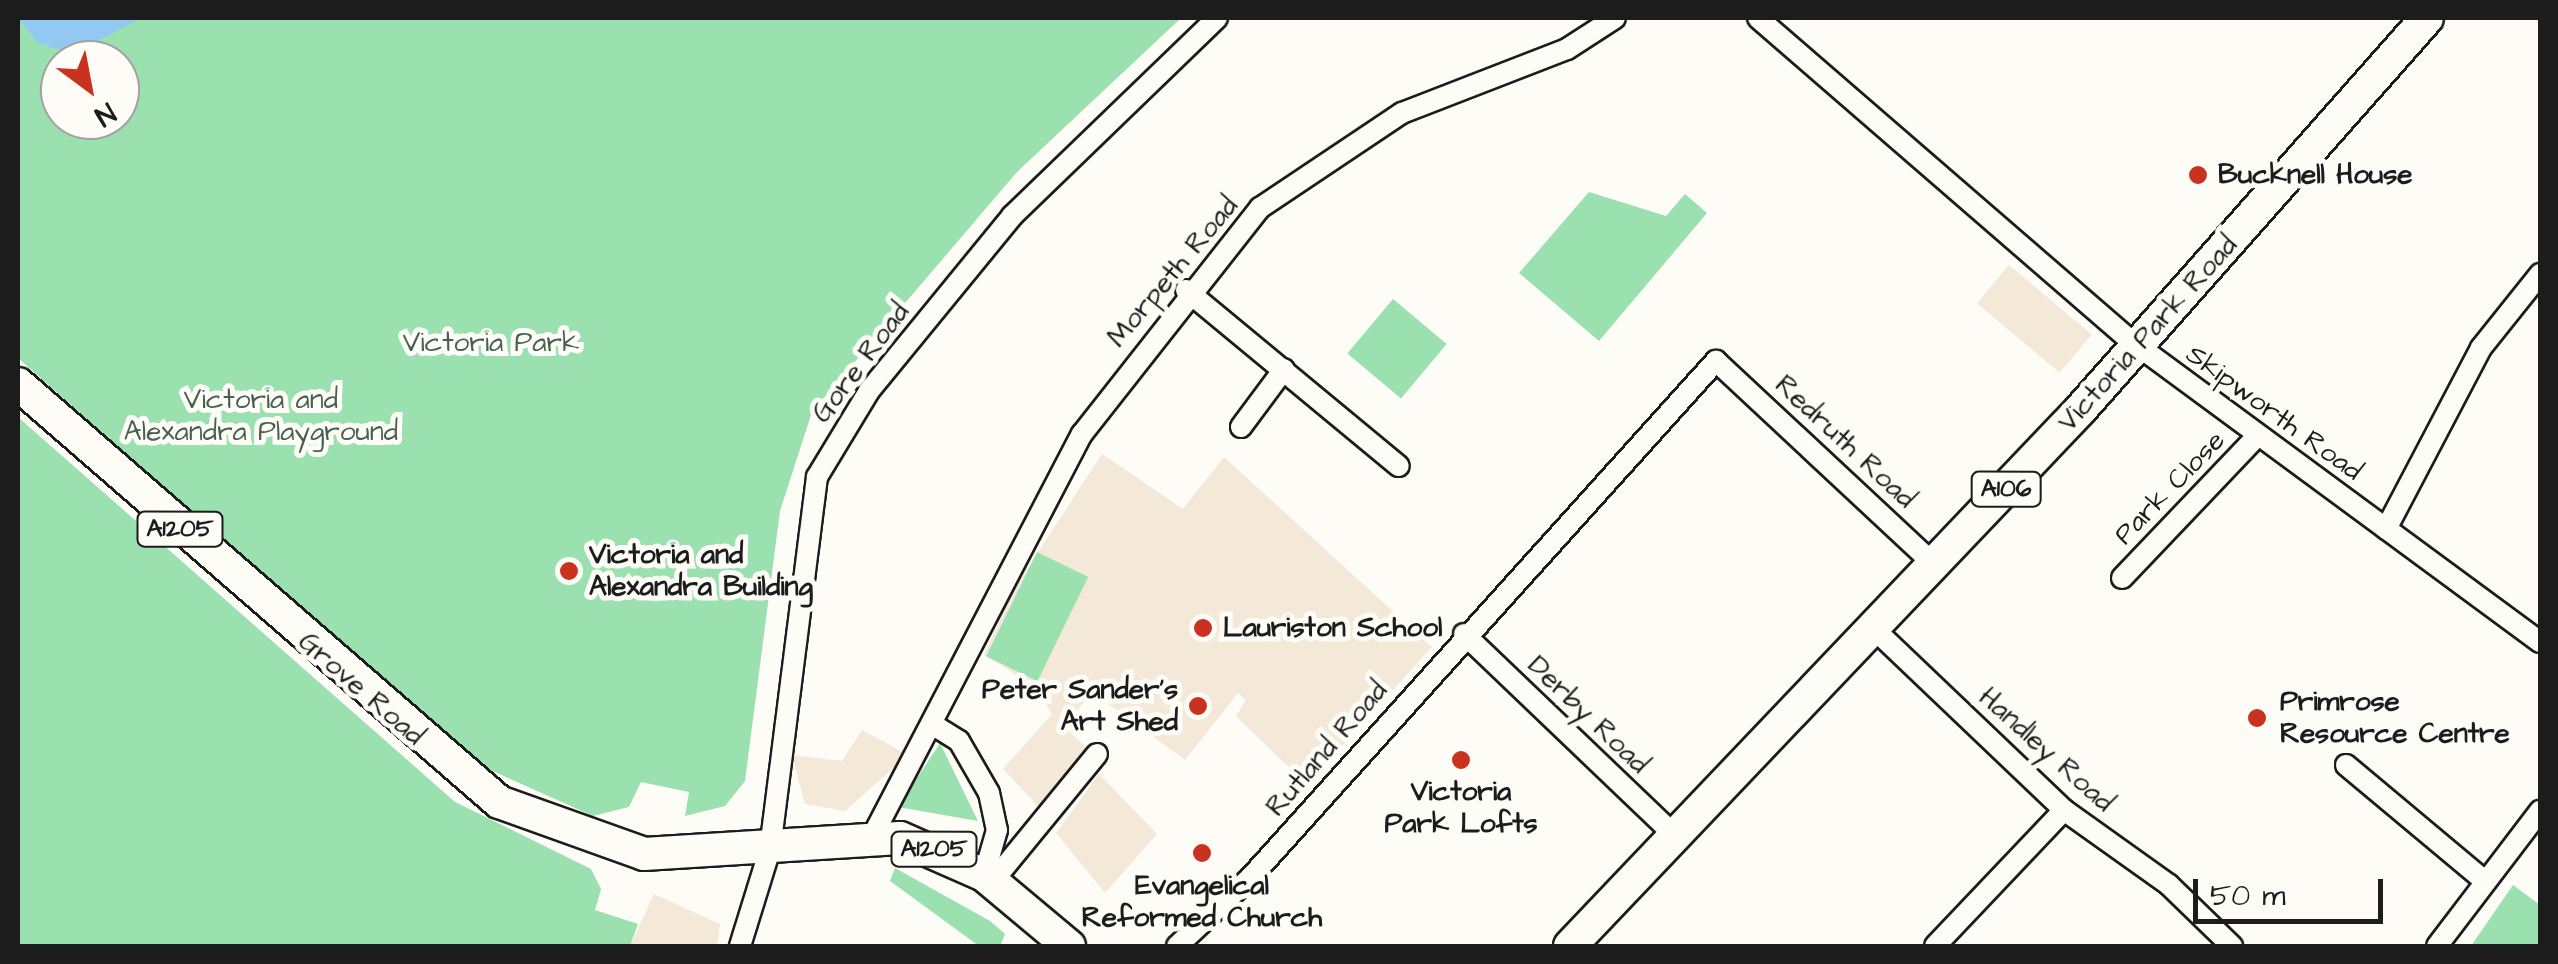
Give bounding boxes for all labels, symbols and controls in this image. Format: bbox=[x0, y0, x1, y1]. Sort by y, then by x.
north arrow bbox=[40, 40, 140, 140]
text: N bbox=[87, 93, 123, 135]
place label: Bucknell House bbox=[2218, 158, 2412, 192]
marker: Bucknell House bbox=[2187, 164, 2209, 186]
street label: Morpeth Road bbox=[1100, 190, 1246, 354]
street label: Victoria Park Road bbox=[2051, 229, 2245, 439]
street label: Gore Road bbox=[805, 296, 917, 430]
park label: Victoria Park bbox=[403, 326, 579, 360]
street label: Skipworth Road bbox=[2179, 338, 2369, 488]
street label: Redruth Road bbox=[1768, 368, 1922, 516]
park label: Victoria and Alexandra Playground bbox=[124, 383, 398, 449]
street label: Park Close bbox=[2108, 424, 2232, 552]
road number: A106 bbox=[1968, 469, 2044, 509]
road number: A1205 bbox=[135, 509, 225, 549]
place label: Victoria and Alexandra Building bbox=[589, 538, 813, 604]
marker: Victoria and Alexandra Building bbox=[558, 560, 580, 582]
place label: Lauriston School bbox=[1223, 611, 1442, 645]
marker: Lauriston School bbox=[1192, 617, 1214, 639]
street label: Grove Road bbox=[291, 625, 431, 753]
street label: Derby Road bbox=[1520, 649, 1656, 781]
place label: Peter Sander's Art Shed bbox=[982, 673, 1178, 739]
street label: Rutland Road bbox=[1259, 675, 1395, 823]
street label: Handley Road bbox=[1972, 681, 2120, 819]
place label: Primrose Resource Centre bbox=[2280, 685, 2510, 751]
marker: Peter Sander's Art Shed bbox=[1187, 695, 1209, 717]
marker: Primrose Resource Centre bbox=[2244, 705, 2270, 731]
marker: Victoria Park Lofts bbox=[1450, 749, 1472, 771]
place label: Victoria Park Lofts bbox=[1384, 775, 1538, 841]
road number: A1205 bbox=[889, 829, 979, 869]
marker: Evangelical Reformed Church bbox=[1191, 842, 1213, 864]
scale bar bbox=[2198, 859, 2388, 921]
place label: Evangelical Reformed Church bbox=[1082, 869, 1322, 935]
text: 50 m bbox=[2210, 875, 2286, 917]

